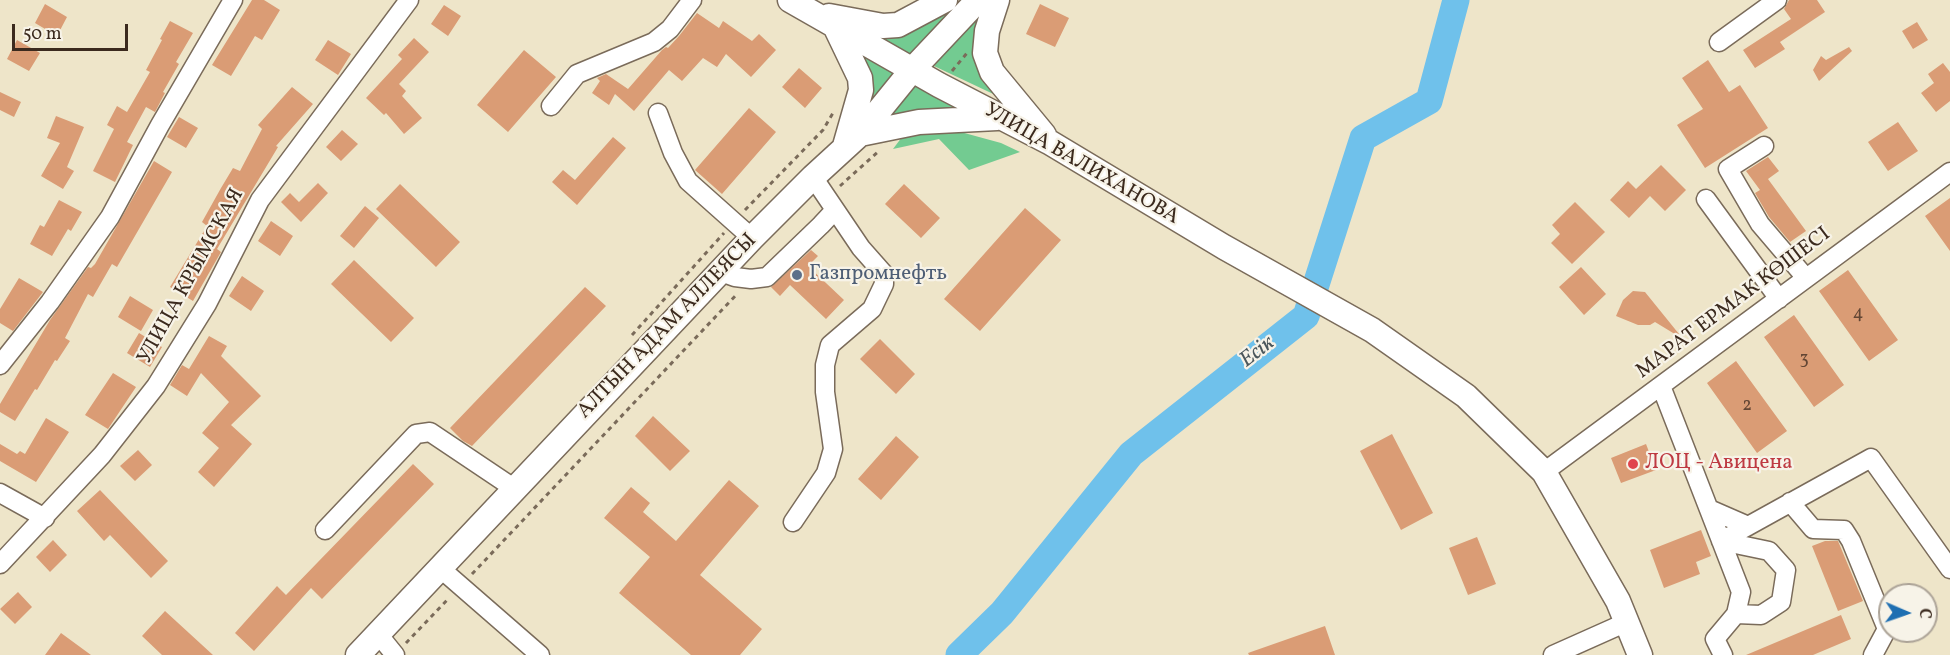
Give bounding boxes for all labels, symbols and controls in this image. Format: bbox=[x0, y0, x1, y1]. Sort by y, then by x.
scale bar bbox=[15, 12, 130, 50]
text: 50 m bbox=[23, 22, 62, 47]
street label: УЛИЦА ВАЛИХАНОВА bbox=[979, 99, 1183, 231]
street label: УЛИЦА КРЫМСКАЯ bbox=[133, 185, 251, 369]
street label: МАРАТ ЕРМАК КӨШЕСІ bbox=[1632, 223, 1836, 385]
street label: АЛТЫН АДАМ АЛЛЕЯСЫ bbox=[573, 229, 763, 425]
place label: Газпромнефть bbox=[809, 262, 947, 288]
marker: Газпромнефть bbox=[790, 268, 804, 282]
house number: 4 bbox=[1853, 304, 1863, 326]
water label: Есік bbox=[1235, 331, 1281, 375]
house number: 3 bbox=[1799, 350, 1809, 372]
house number: 2 bbox=[1742, 396, 1752, 418]
place label: ЛОЦ - Авицена bbox=[1645, 451, 1793, 477]
marker: ЛОЦ - Авицена bbox=[1626, 457, 1640, 471]
north arrow bbox=[1878, 583, 1938, 643]
text: С bbox=[1913, 608, 1935, 619]

